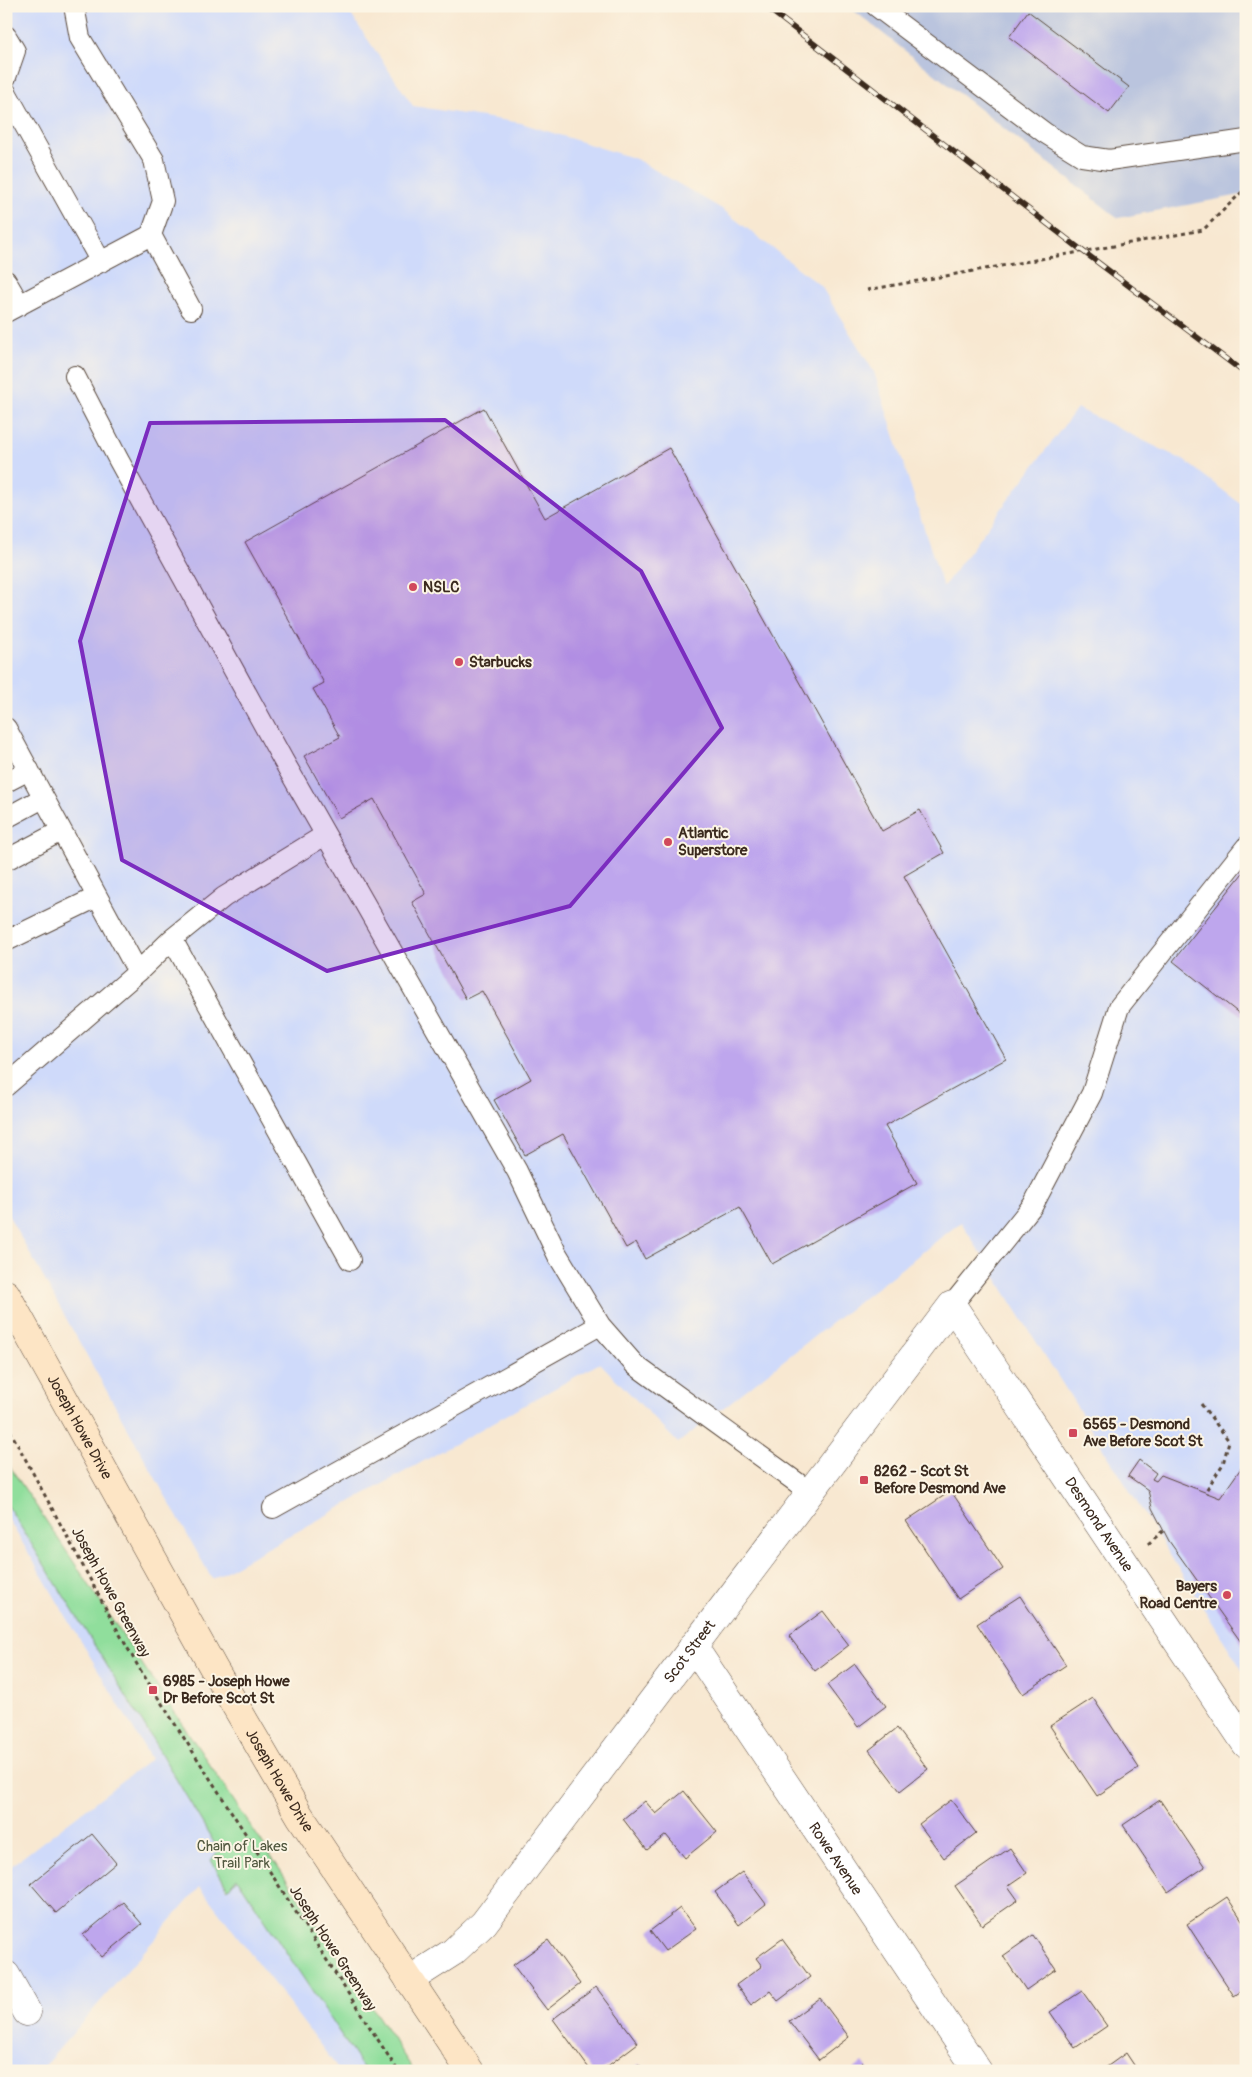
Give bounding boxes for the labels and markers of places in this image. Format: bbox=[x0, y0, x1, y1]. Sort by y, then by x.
place label: NSLC bbox=[423, 578, 460, 597]
marker: NSLC bbox=[407, 581, 419, 593]
place label: Starbucks bbox=[469, 653, 532, 672]
marker: Starbucks bbox=[453, 656, 465, 668]
place label: Atlantic Superstore bbox=[678, 824, 748, 860]
marker: Atlantic Superstore bbox=[662, 836, 674, 848]
place label: 6565 - Desmond Ave Before Scot St bbox=[1083, 1415, 1204, 1451]
marker: 6565 - Desmond Ave Before Scot St bbox=[1067, 1427, 1079, 1439]
place label: 8262 - Scot St Before Desmond Ave bbox=[874, 1462, 1006, 1498]
marker: 8262 - Scot St Before Desmond Ave bbox=[858, 1474, 870, 1486]
place label: Bayers Road Centre bbox=[1139, 1577, 1218, 1613]
marker: Bayers Road Centre bbox=[1221, 1589, 1233, 1601]
place label: 6985 - Joseph Howe Dr Before Scot St bbox=[163, 1672, 290, 1708]
marker: 6985 - Joseph Howe Dr Before Scot St bbox=[147, 1684, 159, 1696]

